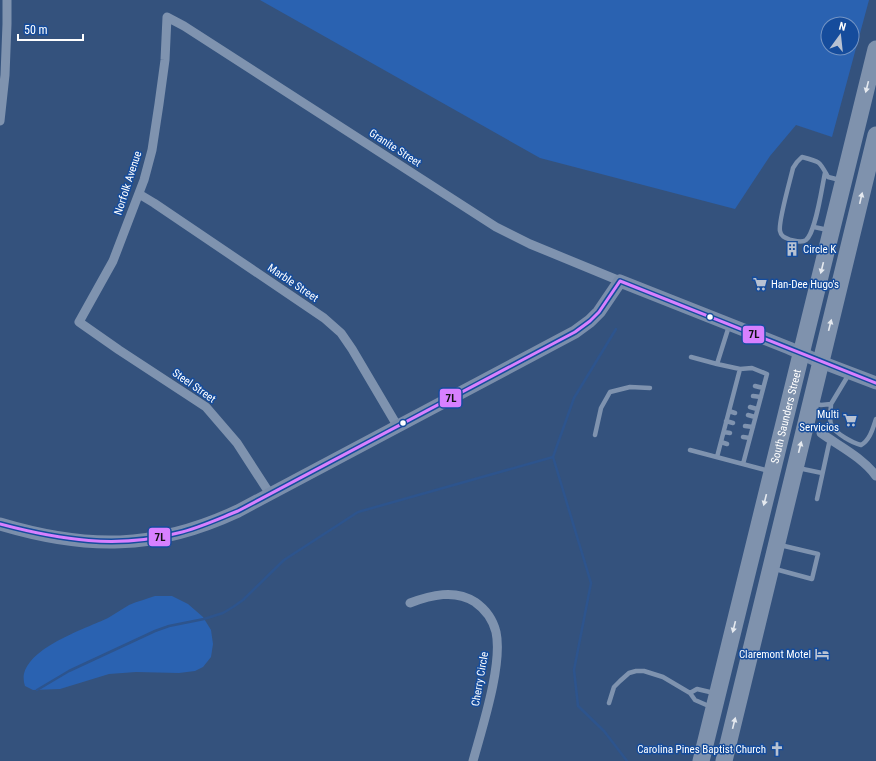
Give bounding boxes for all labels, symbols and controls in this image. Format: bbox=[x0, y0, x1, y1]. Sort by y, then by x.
scale bar bbox=[18, 16, 83, 42]
north arrow bbox=[820, 16, 860, 56]
text: N bbox=[838, 20, 848, 34]
text: 50 m bbox=[24, 23, 48, 37]
one-way arrow bbox=[863, 81, 869, 93]
street label: Granite Street bbox=[367, 126, 423, 170]
street label: Norfolk Avenue bbox=[112, 149, 144, 217]
one-way arrow bbox=[858, 192, 864, 204]
building icon: Circle K bbox=[784, 241, 800, 257]
place label: Circle K bbox=[803, 243, 836, 256]
street label: Marble Street bbox=[265, 261, 321, 305]
one-way arrow bbox=[819, 262, 825, 274]
supermarket icon: Han-Dee Hugo's bbox=[752, 276, 768, 292]
place label: Han-Dee Hugo's bbox=[771, 278, 839, 291]
unlabelled marker bbox=[705, 312, 715, 322]
one-way arrow bbox=[828, 318, 834, 331]
line badge: 7L bbox=[742, 325, 765, 344]
text: 7L bbox=[749, 328, 759, 341]
street label: Steel Street bbox=[170, 366, 218, 406]
street label: South Saunders Street bbox=[768, 368, 804, 465]
line badge: 7L bbox=[439, 388, 462, 408]
text: 7L bbox=[446, 392, 456, 405]
place label: Multi Servicios bbox=[799, 408, 839, 434]
supermarket icon: Multi Servicios bbox=[842, 412, 858, 428]
unlabelled marker bbox=[398, 418, 408, 428]
one-way arrow bbox=[798, 441, 804, 453]
one-way arrow bbox=[761, 494, 767, 506]
line badge: 7L bbox=[148, 527, 171, 547]
text: 7L bbox=[155, 531, 165, 544]
one-way arrow bbox=[731, 621, 737, 633]
hotel icon: Claremont Motel bbox=[814, 646, 830, 662]
place label: Claremont Motel bbox=[739, 648, 811, 661]
street label: Cherry Circle bbox=[469, 651, 491, 707]
one-way arrow bbox=[731, 717, 737, 729]
church icon: Carolina Pines Baptist Church bbox=[769, 741, 785, 757]
place label: Carolina Pines Baptist Church bbox=[637, 743, 766, 756]

